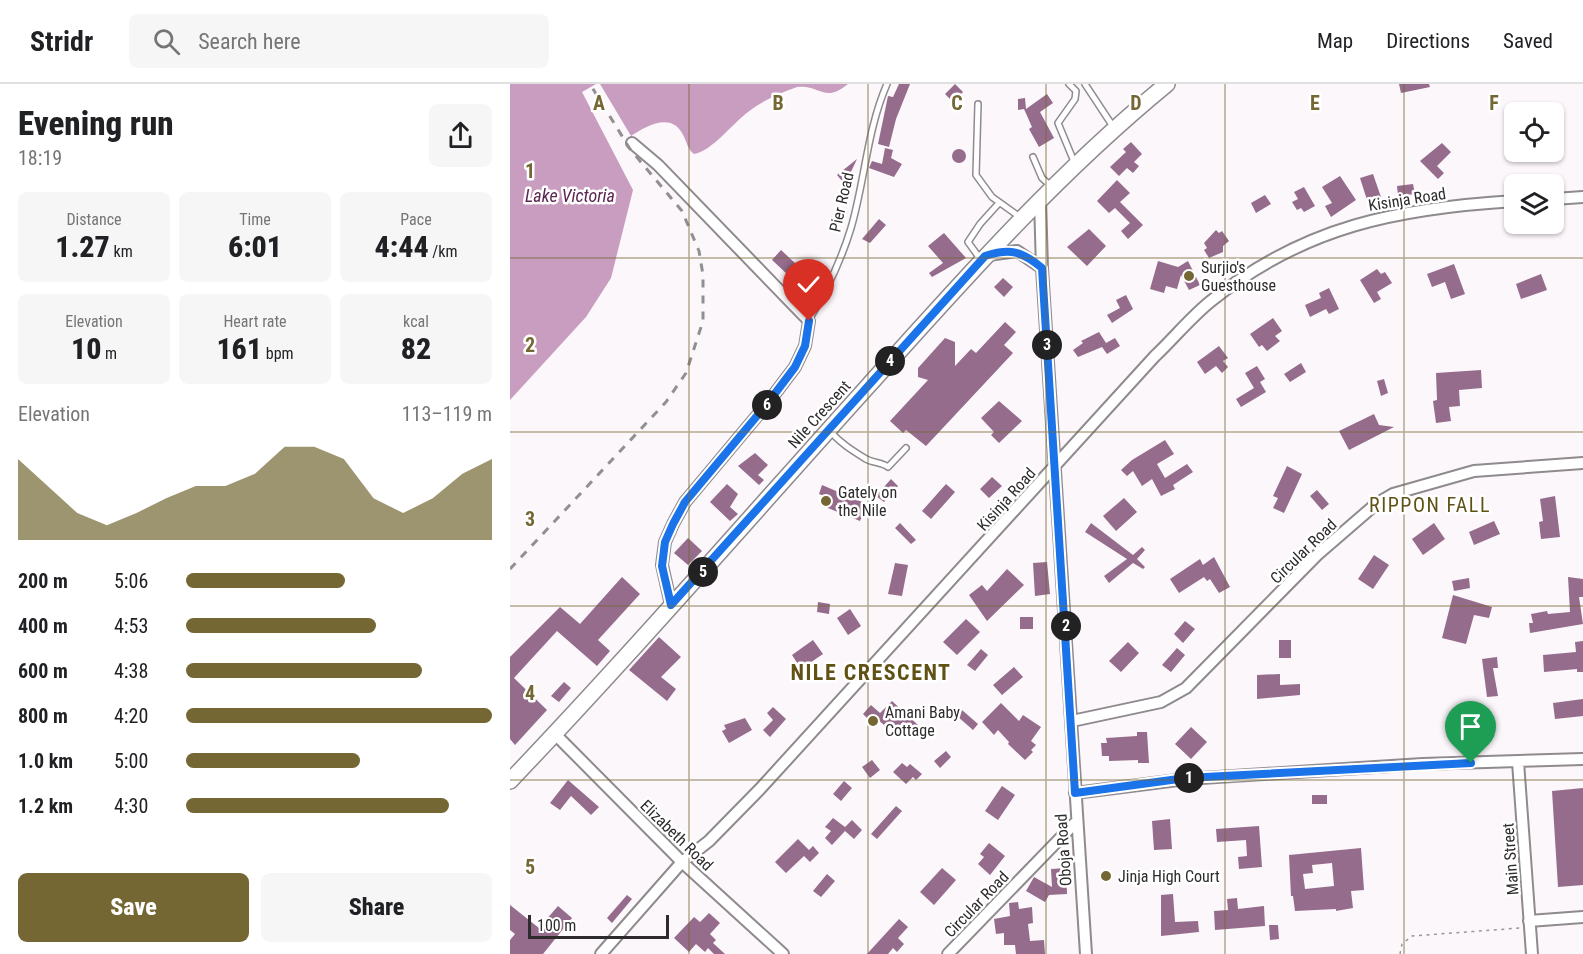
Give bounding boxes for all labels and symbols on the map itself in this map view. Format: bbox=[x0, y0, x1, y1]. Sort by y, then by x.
text: A bbox=[593, 91, 605, 115]
text: B bbox=[772, 91, 784, 115]
text: C bbox=[951, 91, 963, 115]
text: D bbox=[1130, 91, 1142, 115]
text: E bbox=[1310, 91, 1320, 115]
text: F bbox=[1489, 91, 1499, 115]
text: 1 bbox=[525, 159, 535, 183]
street label: Pier Road bbox=[825, 170, 858, 234]
street label: Kisinja Road bbox=[1367, 184, 1447, 215]
water label: Lake Victoria bbox=[525, 185, 615, 206]
place label: Surjio's Guesthouse bbox=[1201, 258, 1276, 295]
pin bbox=[783, 259, 834, 321]
marker: Surjio's Guesthouse bbox=[1182, 269, 1196, 283]
pin: 3 bbox=[1032, 330, 1062, 360]
text: 2 bbox=[525, 333, 535, 357]
pin: 4 bbox=[875, 346, 905, 376]
street label: Nile Crescent bbox=[784, 376, 855, 452]
pin: 6 bbox=[752, 390, 782, 420]
street label: Kisinja Road bbox=[973, 464, 1040, 535]
place label: Gately on the Nile bbox=[838, 483, 897, 520]
district label: RIPPON FALL bbox=[1369, 493, 1491, 517]
marker: Gately on the Nile bbox=[819, 494, 833, 508]
text: 3 bbox=[525, 507, 535, 531]
street label: Circular Road bbox=[1266, 515, 1340, 588]
pin: 5 bbox=[688, 557, 718, 587]
pin: 2 bbox=[1051, 611, 1081, 641]
district label: NILE CRESCENT bbox=[790, 660, 952, 685]
text: 4 bbox=[525, 681, 535, 705]
pin bbox=[1445, 701, 1496, 763]
place label: Amani Baby Cottage bbox=[885, 703, 960, 740]
marker: Amani Baby Cottage bbox=[866, 714, 880, 728]
pin: 1 bbox=[1174, 763, 1204, 793]
street label: Elizabeth Road bbox=[636, 796, 717, 875]
street label: Oboja Road bbox=[1051, 813, 1076, 887]
street label: Main Street bbox=[1498, 822, 1522, 896]
text: 5 bbox=[525, 855, 535, 879]
street label: Circular Road bbox=[940, 867, 1013, 941]
place label: Jinja High Court bbox=[1118, 867, 1220, 886]
marker: Jinja High Court bbox=[1099, 869, 1113, 883]
scale bar bbox=[528, 912, 669, 940]

